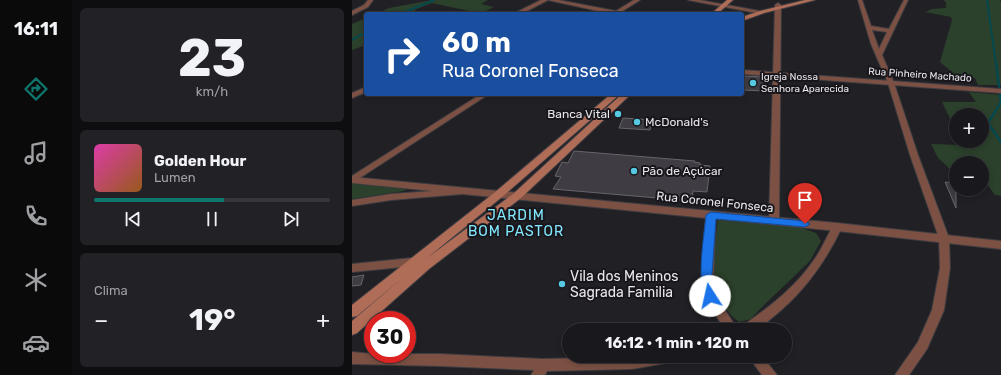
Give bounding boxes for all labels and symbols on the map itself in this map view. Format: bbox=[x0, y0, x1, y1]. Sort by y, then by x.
street label: Rua Pinheiro Machado bbox=[868, 65, 972, 85]
place label: Igreja Nossa Senhora Aparecida bbox=[761, 71, 849, 95]
marker: Igreja Nossa Senhora Aparecida bbox=[748, 78, 758, 88]
place label: Banca Vital bbox=[547, 107, 610, 121]
marker: Banca Vital bbox=[613, 109, 623, 119]
place label: McDonald's bbox=[645, 115, 709, 129]
marker: McDonald's bbox=[632, 117, 642, 127]
place label: Pão de Açúcar bbox=[642, 164, 723, 178]
marker: Pão de Açúcar bbox=[629, 166, 639, 176]
pin bbox=[788, 183, 822, 224]
street label: Rua Coronel Fonseca bbox=[656, 189, 774, 215]
district label: JARDIM BOM PASTOR bbox=[468, 207, 564, 240]
place label: Vila dos Meninos Sagrada Familia bbox=[570, 268, 679, 301]
position arrow bbox=[689, 275, 731, 317]
marker: Vila dos Meninos Sagrada Familia bbox=[557, 279, 567, 289]
speed limit sign: 30 bbox=[364, 311, 416, 363]

